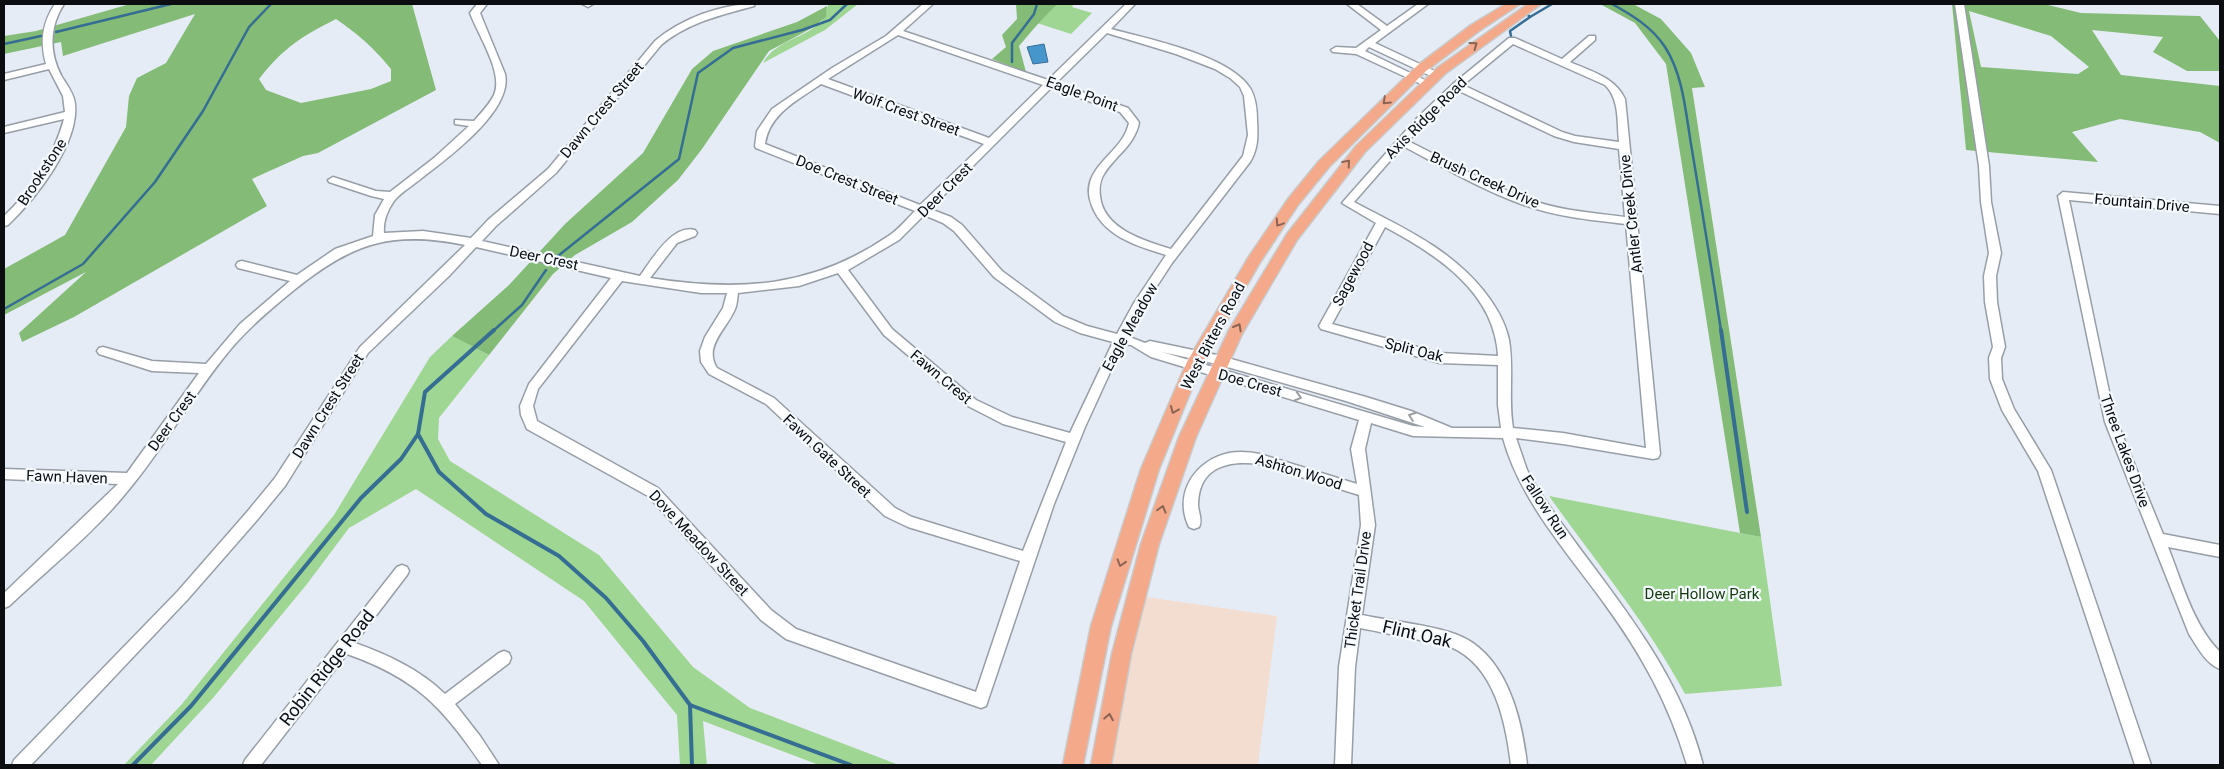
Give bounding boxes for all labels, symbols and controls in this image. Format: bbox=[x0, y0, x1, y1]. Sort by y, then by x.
one-way arrow bbox=[1468, 42, 1478, 51]
street label: Dawn Crest Street bbox=[557, 58, 647, 162]
street label: Eagle Point bbox=[1044, 73, 1120, 115]
street label: Axis Ridge Road bbox=[1381, 73, 1471, 163]
street label: Wolf Crest Street bbox=[850, 84, 962, 140]
one-way arrow bbox=[1383, 95, 1392, 104]
street label: Brookstone bbox=[14, 135, 70, 209]
street label: Brush Creek Drive bbox=[1427, 148, 1543, 212]
street label: Doe Crest Street bbox=[793, 151, 901, 209]
street label: Antler Creek Drive bbox=[1616, 154, 1646, 274]
street label: Deer Crest bbox=[914, 159, 976, 221]
one-way arrow bbox=[1341, 160, 1350, 169]
street label: Fountain Drive bbox=[2094, 190, 2190, 216]
one-way arrow bbox=[1276, 217, 1285, 227]
street label: Sagewood bbox=[1329, 239, 1377, 309]
street label: Deer Crest bbox=[508, 242, 580, 274]
street label: West Bitters Road bbox=[1177, 279, 1249, 393]
street label: Eagle Meadow bbox=[1098, 280, 1162, 374]
one-way arrow bbox=[1232, 324, 1242, 333]
street label: Split Oak bbox=[1383, 334, 1445, 366]
street label: Fawn Crest bbox=[907, 346, 975, 408]
street label: Dawn Crest Street bbox=[289, 350, 367, 462]
street label: Doe Crest bbox=[1216, 365, 1284, 401]
street label: Deer Crest bbox=[144, 387, 200, 455]
one-way arrow bbox=[1294, 391, 1303, 402]
street label: Three Lakes Drive bbox=[2096, 392, 2154, 510]
one-way arrow bbox=[1170, 405, 1181, 414]
street label: Fawn Gate Street bbox=[779, 411, 875, 502]
one-way arrow bbox=[1408, 412, 1416, 422]
street label: Ashton Wood bbox=[1253, 450, 1345, 494]
street label: Fawn Haven bbox=[26, 467, 108, 487]
street label: Fallow Run bbox=[1518, 472, 1572, 542]
street label: Dove Meadow Street bbox=[645, 486, 753, 600]
one-way arrow bbox=[1156, 505, 1166, 514]
street label: Thicket Trail Drive bbox=[1341, 530, 1375, 650]
one-way arrow bbox=[1116, 559, 1126, 567]
park label: Deer Hollow Park bbox=[1645, 585, 1760, 603]
street label: Robin Ridge Road bbox=[275, 606, 378, 730]
street label: Flint Oak bbox=[1381, 615, 1455, 652]
one-way arrow bbox=[1103, 713, 1114, 722]

